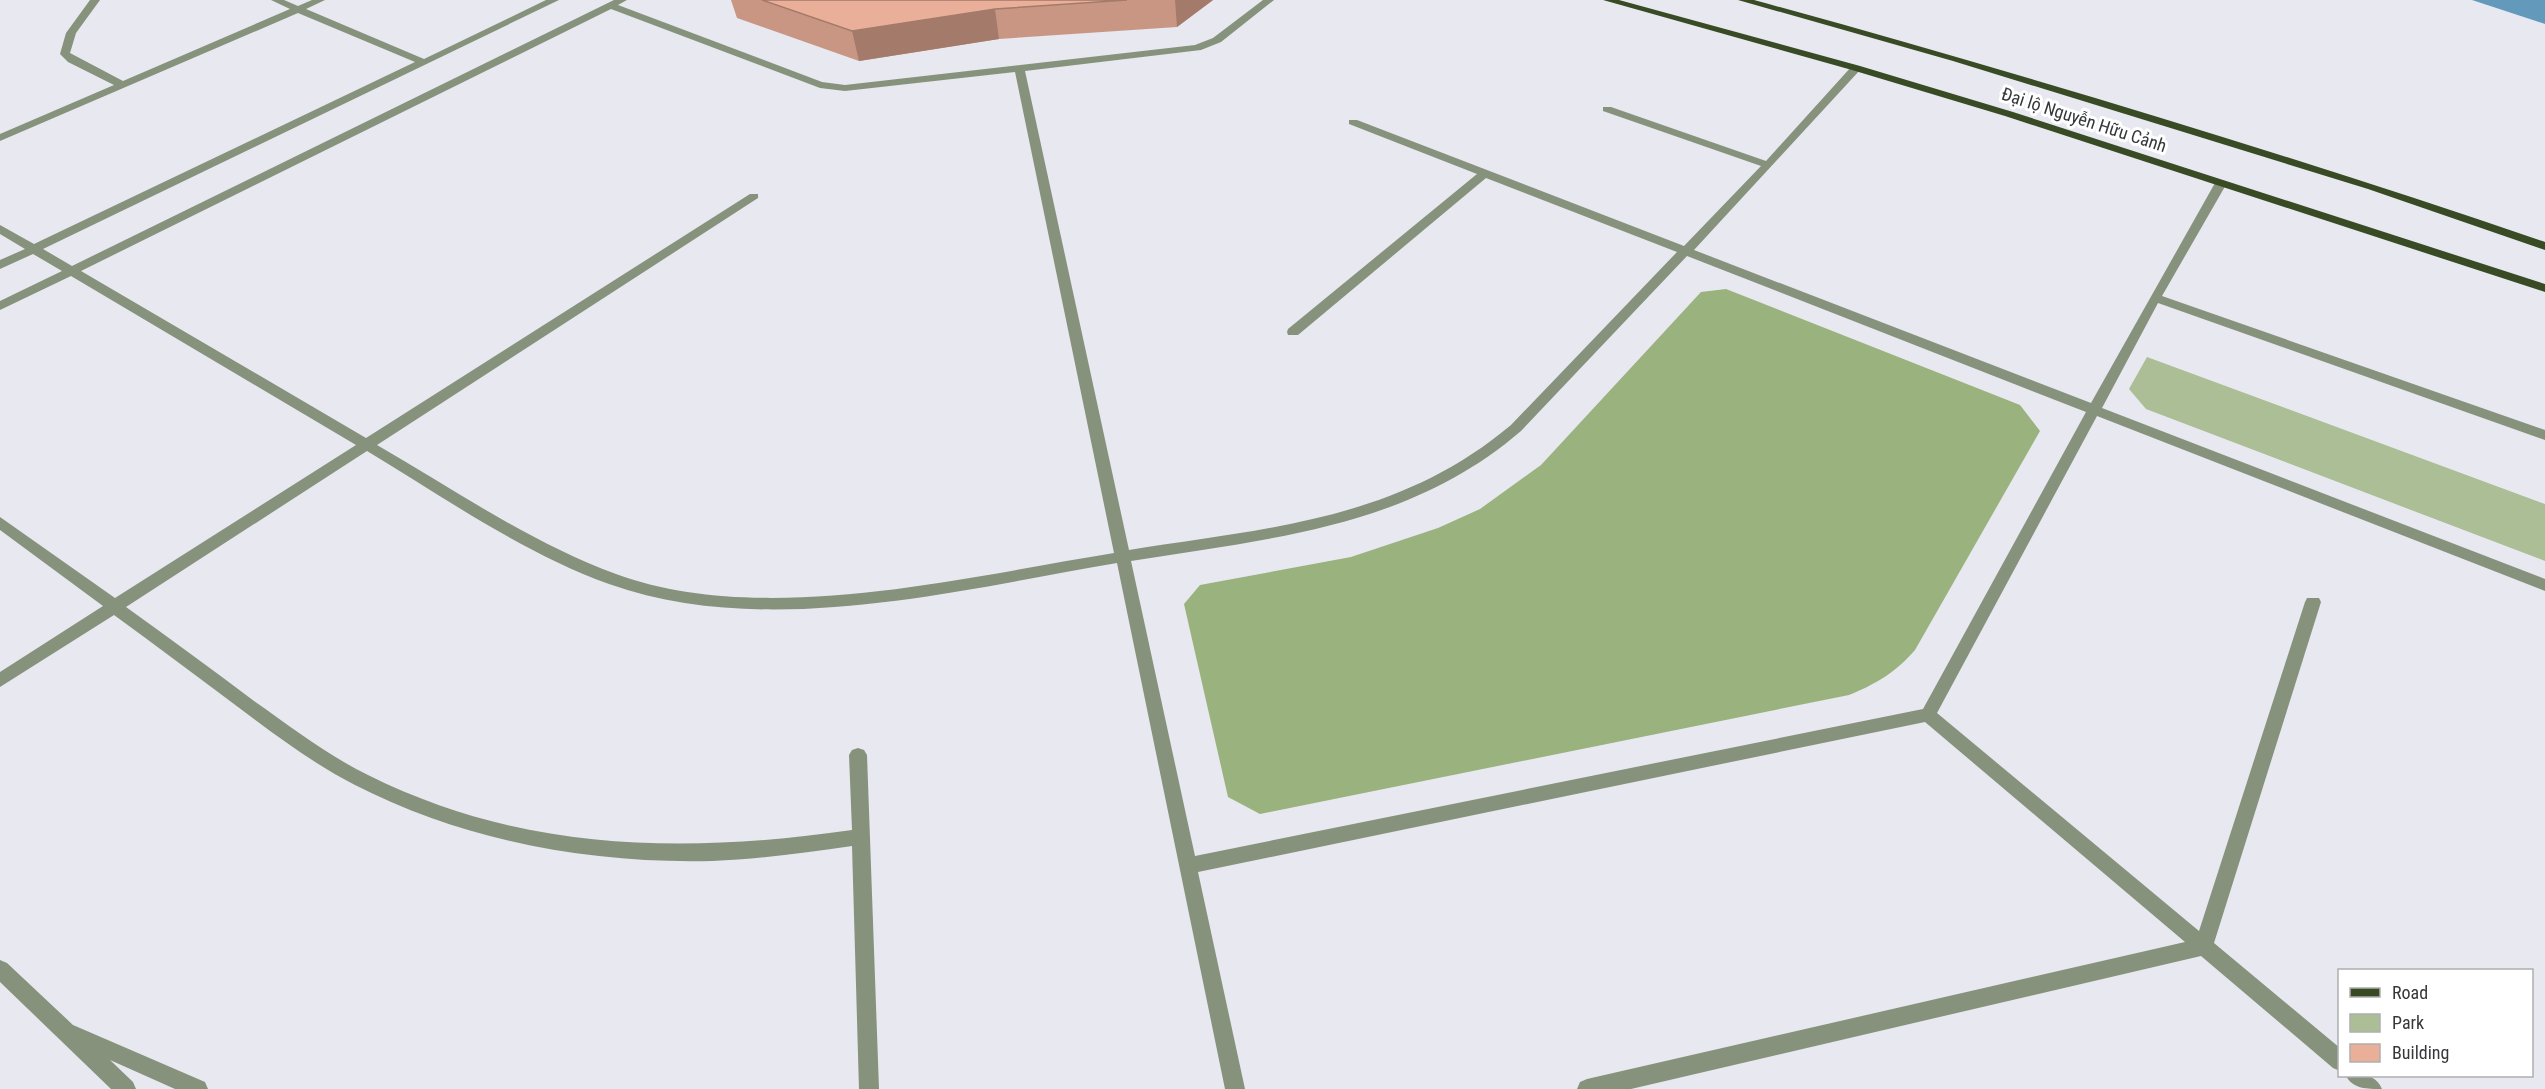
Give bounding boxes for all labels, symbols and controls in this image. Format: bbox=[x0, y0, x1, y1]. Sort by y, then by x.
street label: Đại lộ Nguyễn Hữu Cảnh bbox=[1999, 83, 2169, 156]
legend bbox=[2338, 969, 2533, 1077]
text: Road bbox=[2392, 982, 2428, 1003]
text: Park bbox=[2392, 1012, 2424, 1033]
text: Building bbox=[2392, 1042, 2449, 1063]

